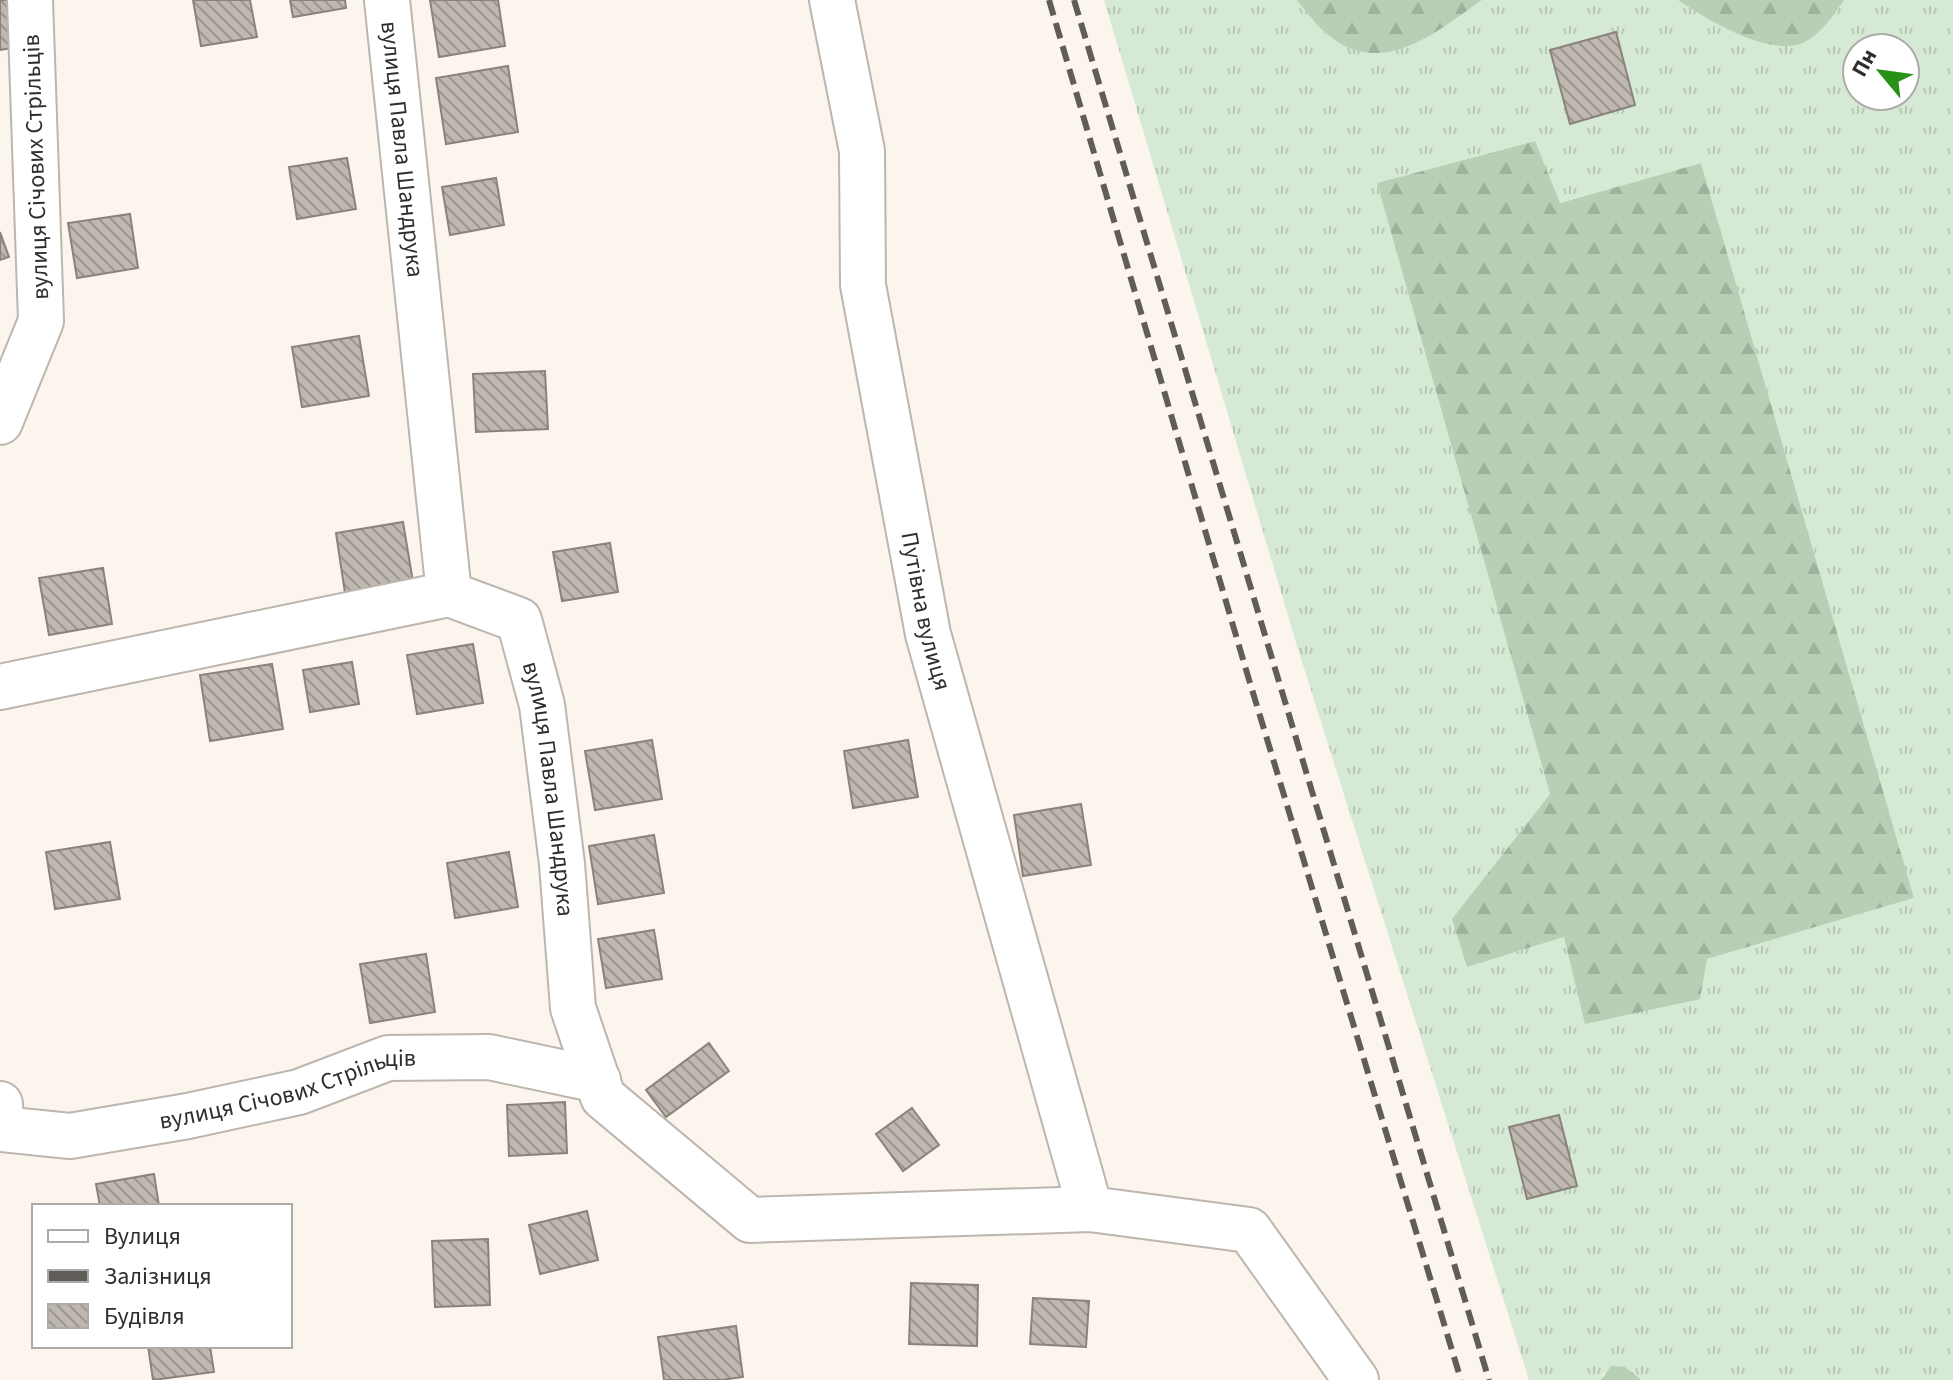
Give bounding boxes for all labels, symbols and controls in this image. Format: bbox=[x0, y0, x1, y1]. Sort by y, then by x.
street label: вулиця Павла Шандрука bbox=[372, 19, 433, 279]
north arrow bbox=[1841, 32, 1921, 112]
street label: вулиця Січових Стрільців bbox=[14, 34, 58, 300]
text: Пн bbox=[1844, 43, 1885, 83]
street label: Путівна вулиця bbox=[892, 529, 961, 694]
street label: вулиця Павла Шандрука bbox=[513, 657, 583, 918]
street label: вулиця Січових Стрільців bbox=[157, 1040, 416, 1138]
legend bbox=[32, 1204, 292, 1348]
text: Вулиця bbox=[104, 1219, 181, 1254]
text: Залізниця bbox=[104, 1259, 212, 1294]
text: Будівля bbox=[104, 1299, 185, 1334]

